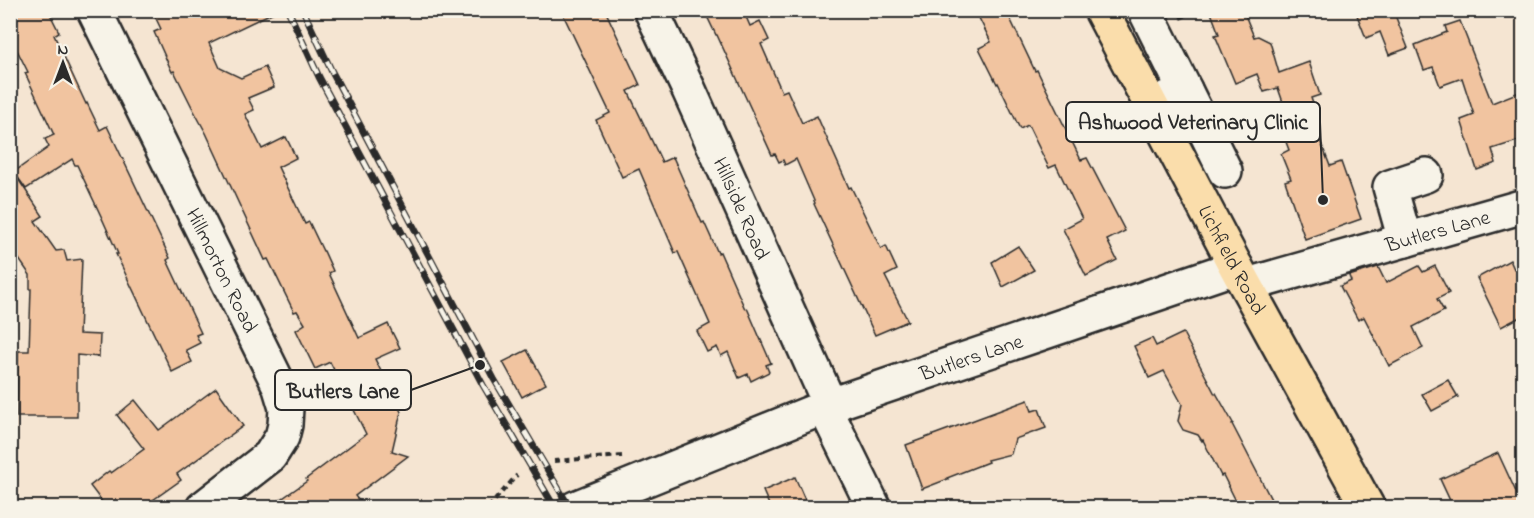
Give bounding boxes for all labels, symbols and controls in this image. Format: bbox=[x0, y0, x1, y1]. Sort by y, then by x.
north arrow bbox=[33, 33, 93, 93]
text: N bbox=[58, 38, 69, 62]
callout: Ashwood Veterinary Clinic bbox=[1066, 102, 1320, 142]
text: Ashwood Veterinary Clinic bbox=[1078, 108, 1309, 141]
street label: Hillside Road bbox=[704, 153, 776, 265]
street label: Lichfield Road bbox=[1189, 200, 1272, 321]
street label: Hillmorton Road bbox=[177, 203, 264, 339]
street label: Butlers Lane bbox=[1381, 203, 1494, 262]
street label: Butlers Lane bbox=[915, 327, 1028, 391]
callout: Butlers Lane bbox=[275, 370, 411, 410]
text: Butlers Lane bbox=[286, 377, 400, 409]

